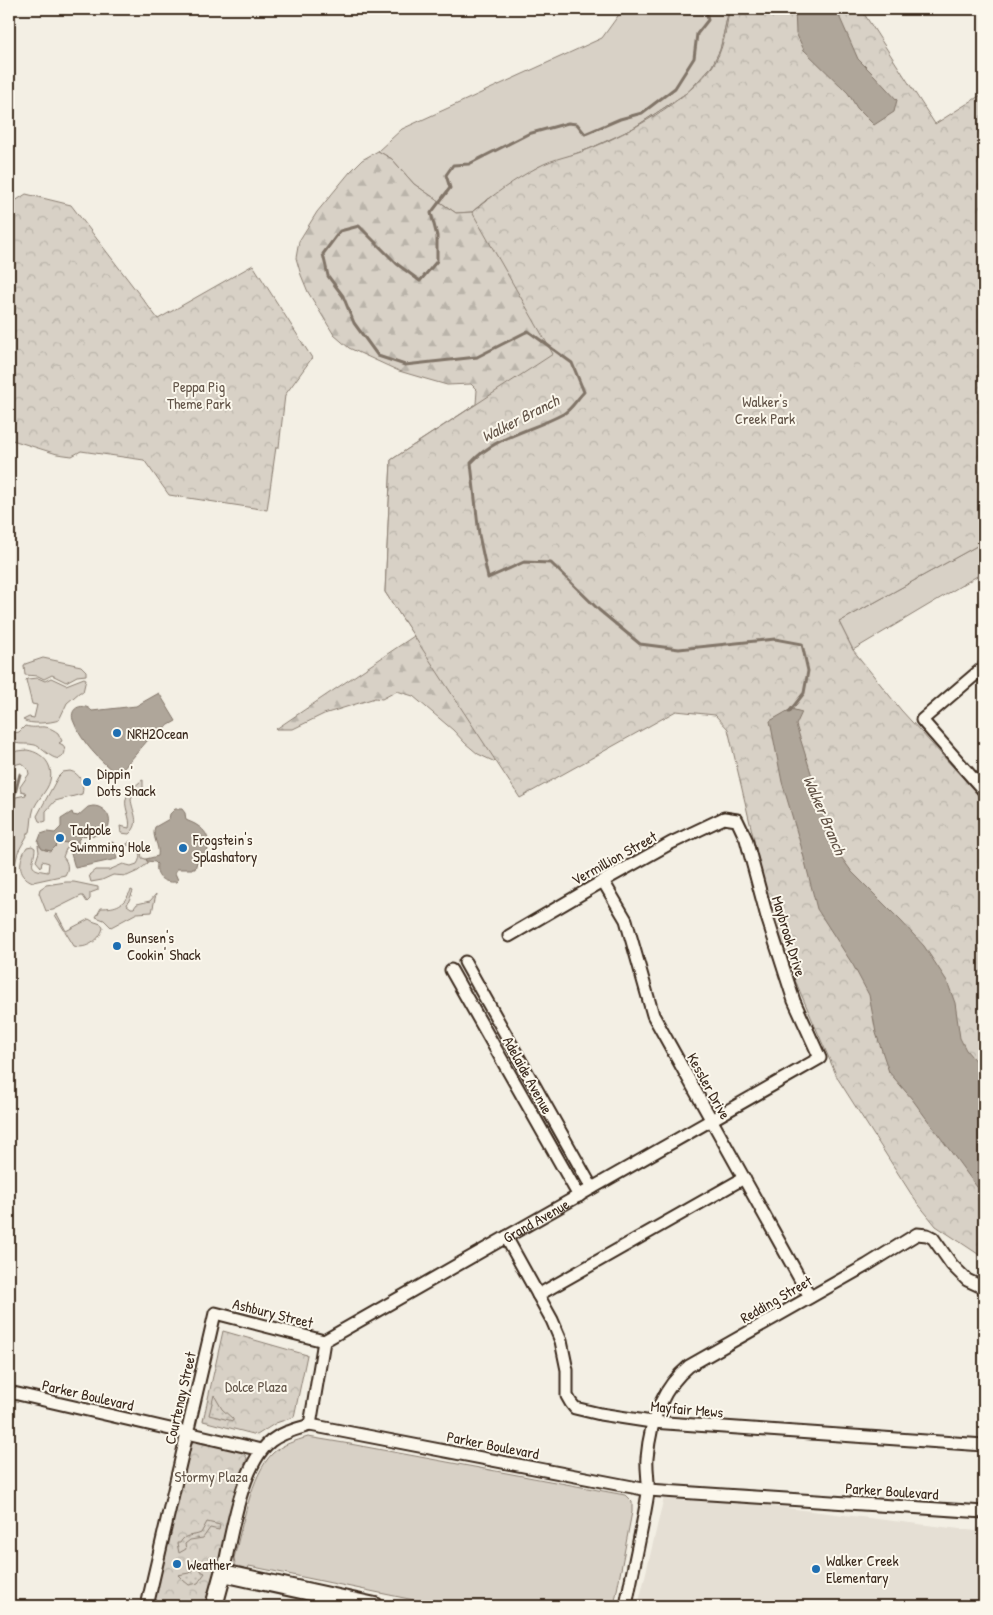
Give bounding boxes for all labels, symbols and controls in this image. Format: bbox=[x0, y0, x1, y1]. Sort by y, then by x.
park label: Peppa Pig Theme Park bbox=[167, 376, 231, 414]
water label: Walker Branch bbox=[478, 389, 564, 447]
park label: Walker's Creek Park bbox=[735, 391, 795, 429]
place label: NRH2Ocean bbox=[127, 723, 189, 744]
marker: NRH2Ocean bbox=[111, 727, 123, 739]
place label: Dippin' Dots Shack bbox=[97, 763, 156, 801]
water label: Walker Branch bbox=[798, 772, 852, 859]
marker: Dippin' Dots Shack bbox=[81, 776, 93, 788]
place label: Tadpole Swimming Hole bbox=[70, 819, 151, 857]
street label: Vermillion Street bbox=[567, 825, 661, 890]
place label: Frogstein's Splashatory bbox=[192, 829, 257, 867]
marker: Tadpole Swimming Hole bbox=[54, 832, 66, 844]
marker: Frogstein's Splashatory bbox=[177, 842, 189, 854]
street label: Maybrook Drive bbox=[767, 893, 811, 979]
place label: Bunsen's Cookin' Shack bbox=[127, 927, 201, 965]
marker: Bunsen's Cookin' Shack bbox=[111, 940, 123, 952]
street label: Adelaide Avenue bbox=[498, 1032, 558, 1118]
street label: Kessler Drive bbox=[682, 1049, 736, 1123]
street label: Grand Avenue bbox=[499, 1193, 573, 1247]
street label: Redding Street bbox=[736, 1270, 816, 1328]
street label: Ashbury Street bbox=[231, 1293, 316, 1333]
street label: Courtenay Street bbox=[159, 1349, 201, 1446]
street label: Parker Boulevard bbox=[40, 1374, 136, 1416]
park label: Dolce Plaza bbox=[225, 1376, 287, 1397]
street label: Mayfair Mews bbox=[650, 1395, 724, 1423]
street label: Parker Boulevard bbox=[445, 1426, 541, 1464]
park label: Stormy Plaza bbox=[174, 1466, 248, 1487]
street label: Parker Boulevard bbox=[845, 1477, 939, 1505]
place label: Walker Creek Elementary bbox=[826, 1550, 899, 1588]
place label: Weather bbox=[187, 1554, 232, 1575]
marker: Weather bbox=[171, 1558, 183, 1570]
marker: Walker Creek Elementary bbox=[810, 1563, 822, 1575]

